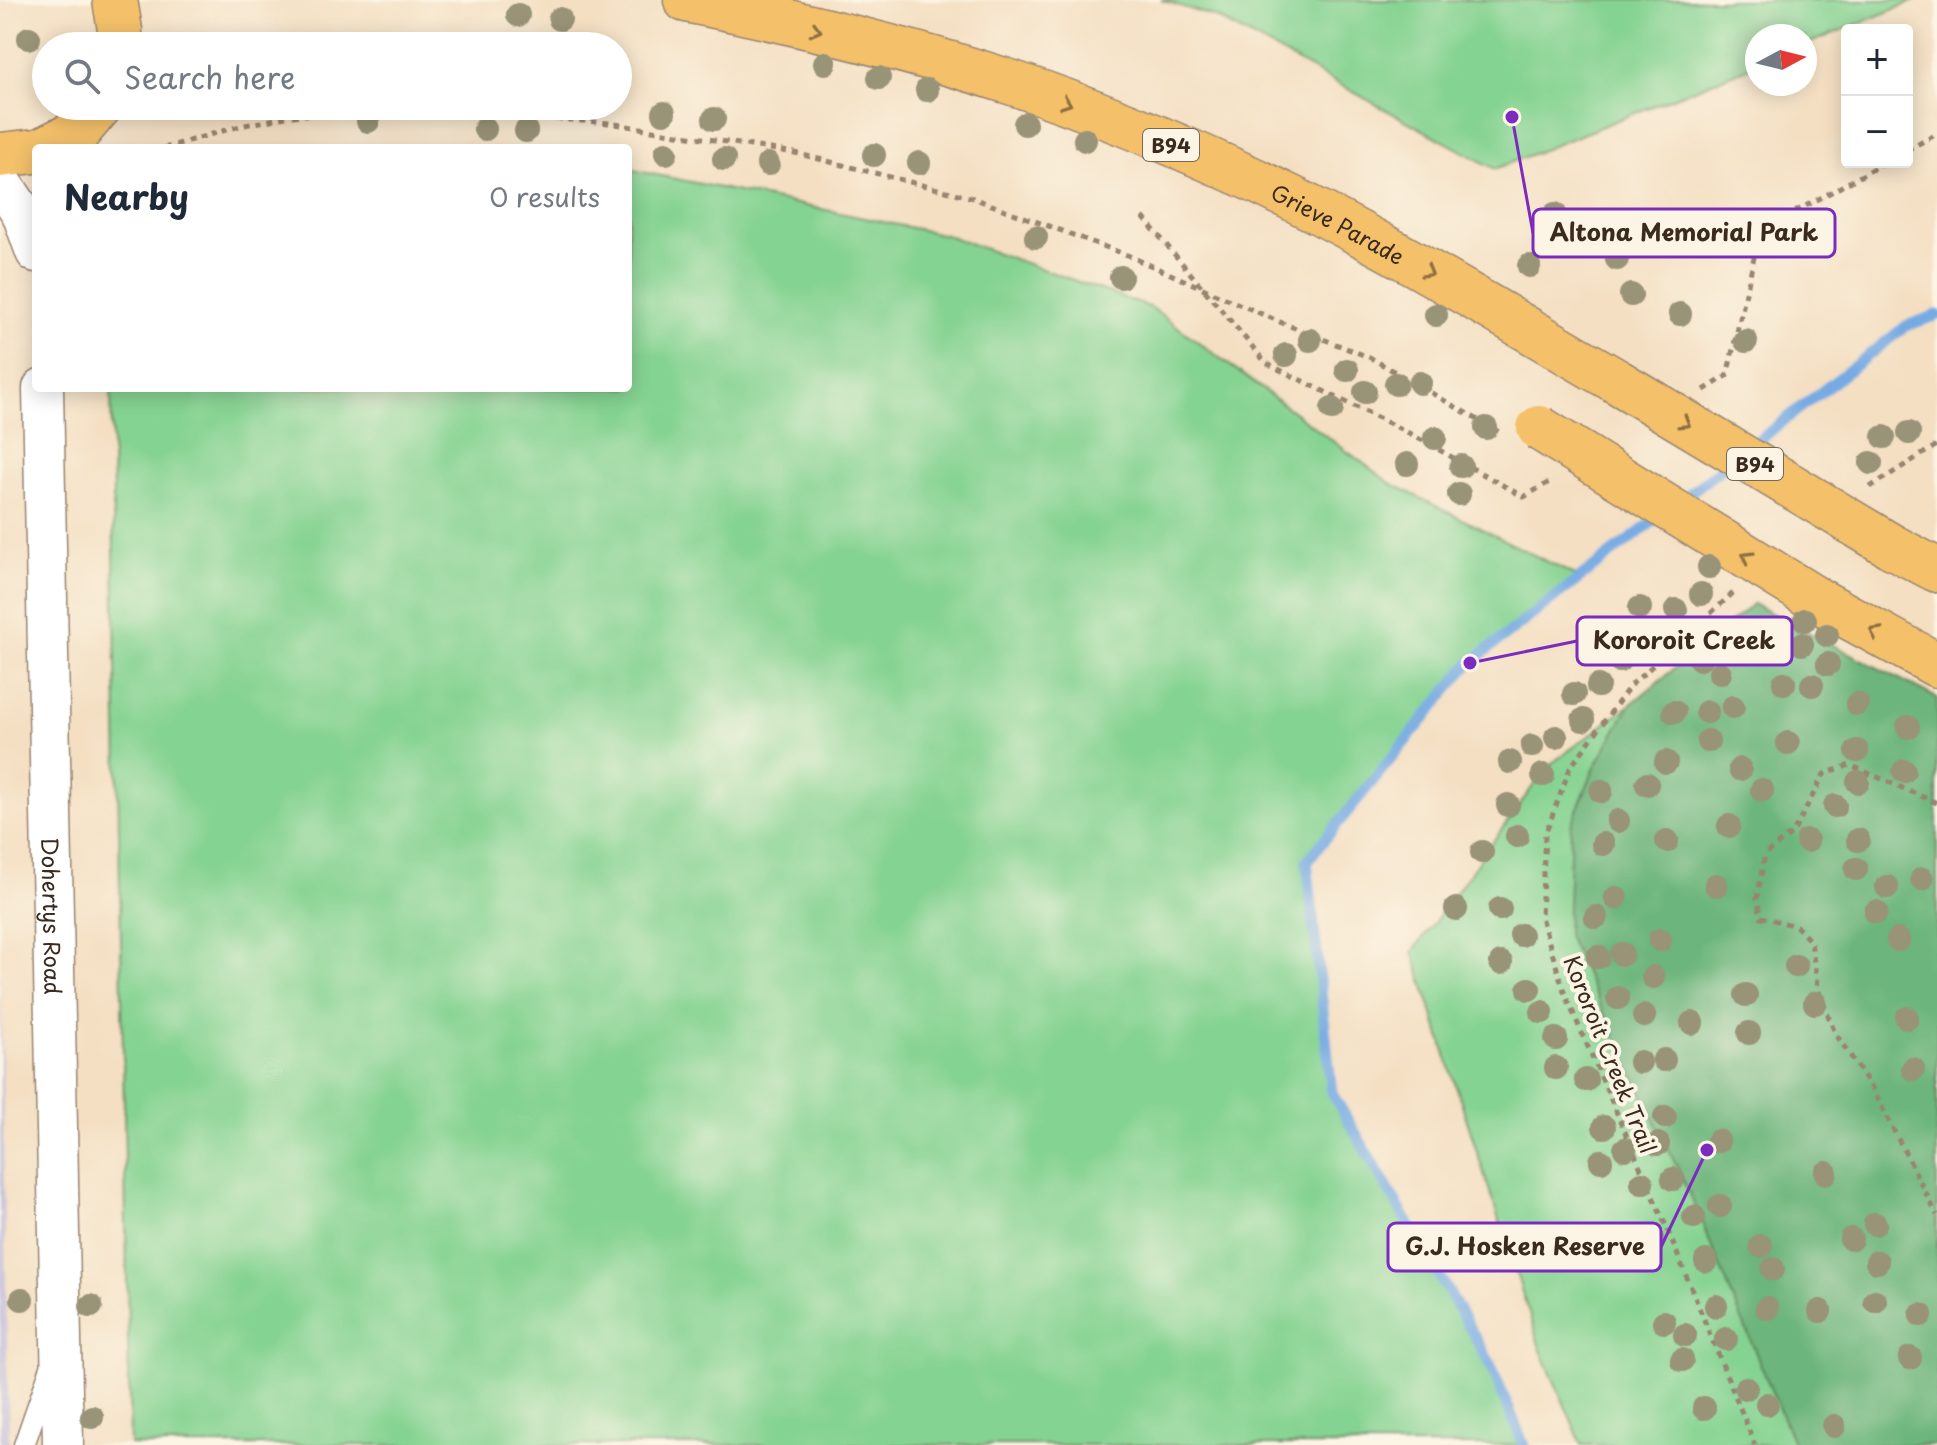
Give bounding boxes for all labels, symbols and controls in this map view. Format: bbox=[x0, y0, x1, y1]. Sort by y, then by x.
one-way arrow bbox=[809, 20, 823, 37]
north arrow bbox=[1745, 24, 1817, 96]
map controls bbox=[1841, 24, 1913, 168]
button: + bbox=[1841, 24, 1913, 96]
search box bbox=[32, 32, 632, 120]
icon: search bbox=[60, 54, 104, 98]
text: Search here bbox=[124, 54, 296, 99]
one-way arrow bbox=[1058, 93, 1072, 110]
button: − bbox=[1841, 96, 1913, 168]
road number: B94 bbox=[1143, 129, 1199, 161]
text: Nearby bbox=[64, 170, 189, 222]
street label: Grieve Parade bbox=[1266, 174, 1411, 272]
text: 0 results bbox=[489, 177, 600, 216]
callout: Altona Memorial Park bbox=[1533, 209, 1835, 257]
text: Altona Memorial Park bbox=[1550, 213, 1818, 249]
one-way arrow bbox=[1419, 262, 1434, 278]
one-way arrow bbox=[1676, 413, 1691, 428]
road number: B94 bbox=[1727, 448, 1783, 480]
one-way arrow bbox=[1741, 551, 1756, 567]
callout: Kororoit Creek bbox=[1577, 617, 1792, 665]
text: Kororoit Creek bbox=[1593, 621, 1775, 657]
one-way arrow bbox=[1869, 626, 1884, 641]
street label: Dohertys Road bbox=[35, 837, 71, 995]
street label: Kororoit Creek Trail bbox=[1556, 950, 1666, 1158]
callout: G.J. Hosken Reserve bbox=[1388, 1223, 1661, 1271]
text: G.J. Hosken Reserve bbox=[1405, 1227, 1645, 1263]

